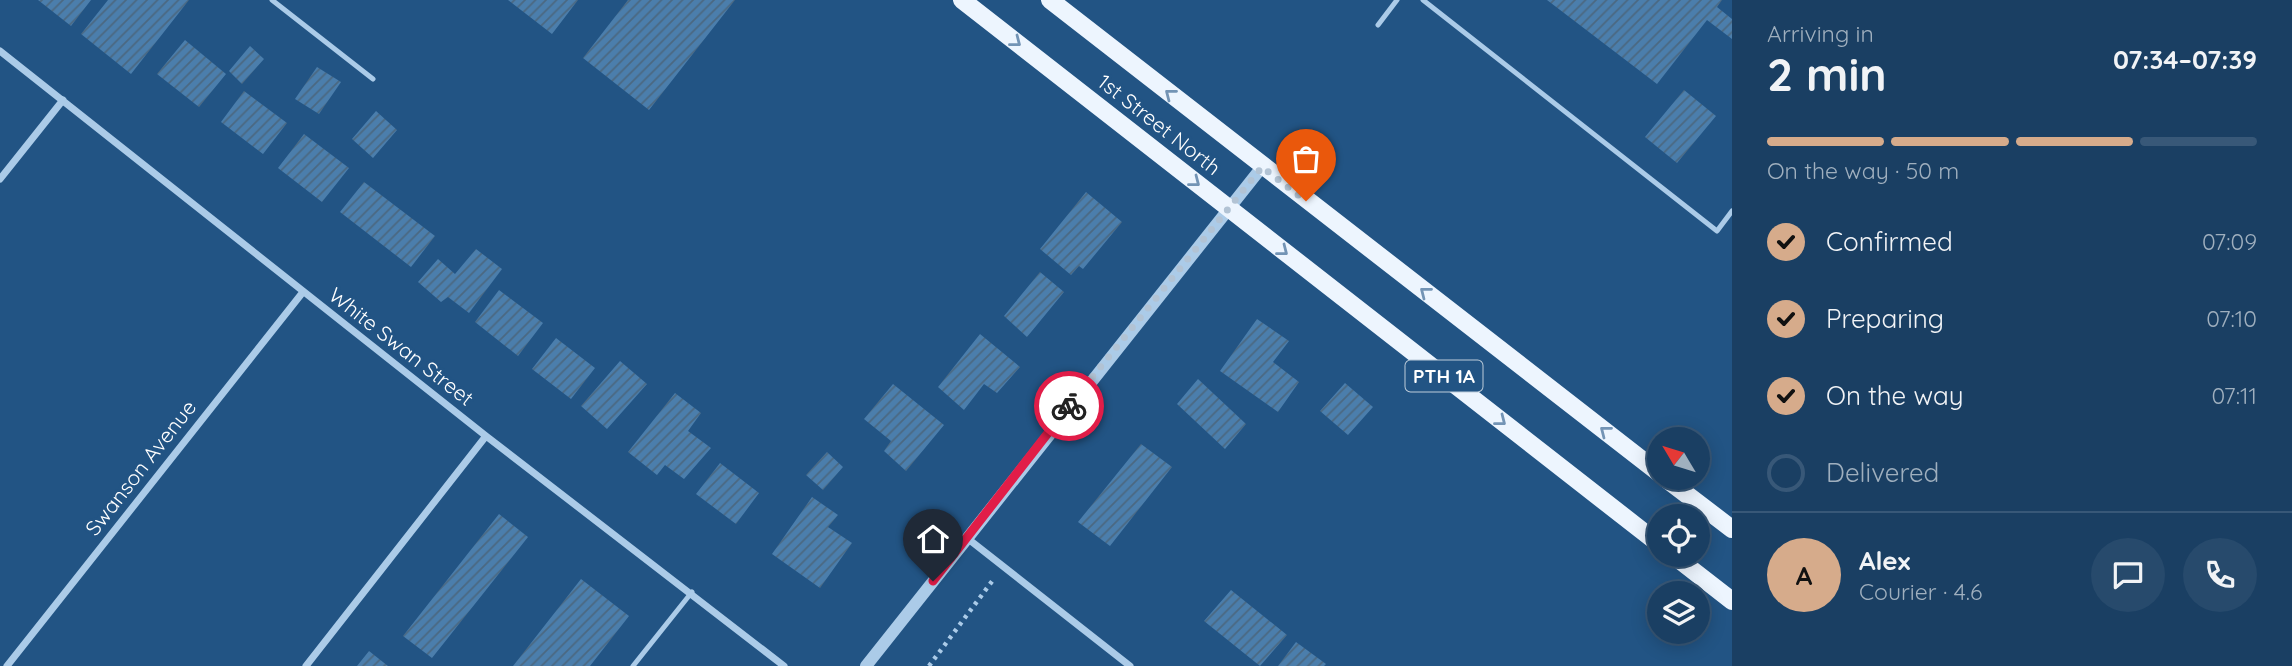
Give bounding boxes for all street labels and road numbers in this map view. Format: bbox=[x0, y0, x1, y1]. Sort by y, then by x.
street label: 1st Street North bbox=[1093, 68, 1226, 180]
street label: White Swan Street bbox=[324, 281, 479, 411]
road number: PTH 1A bbox=[1406, 360, 1482, 392]
street label: Swanson Avenue bbox=[79, 394, 201, 540]

